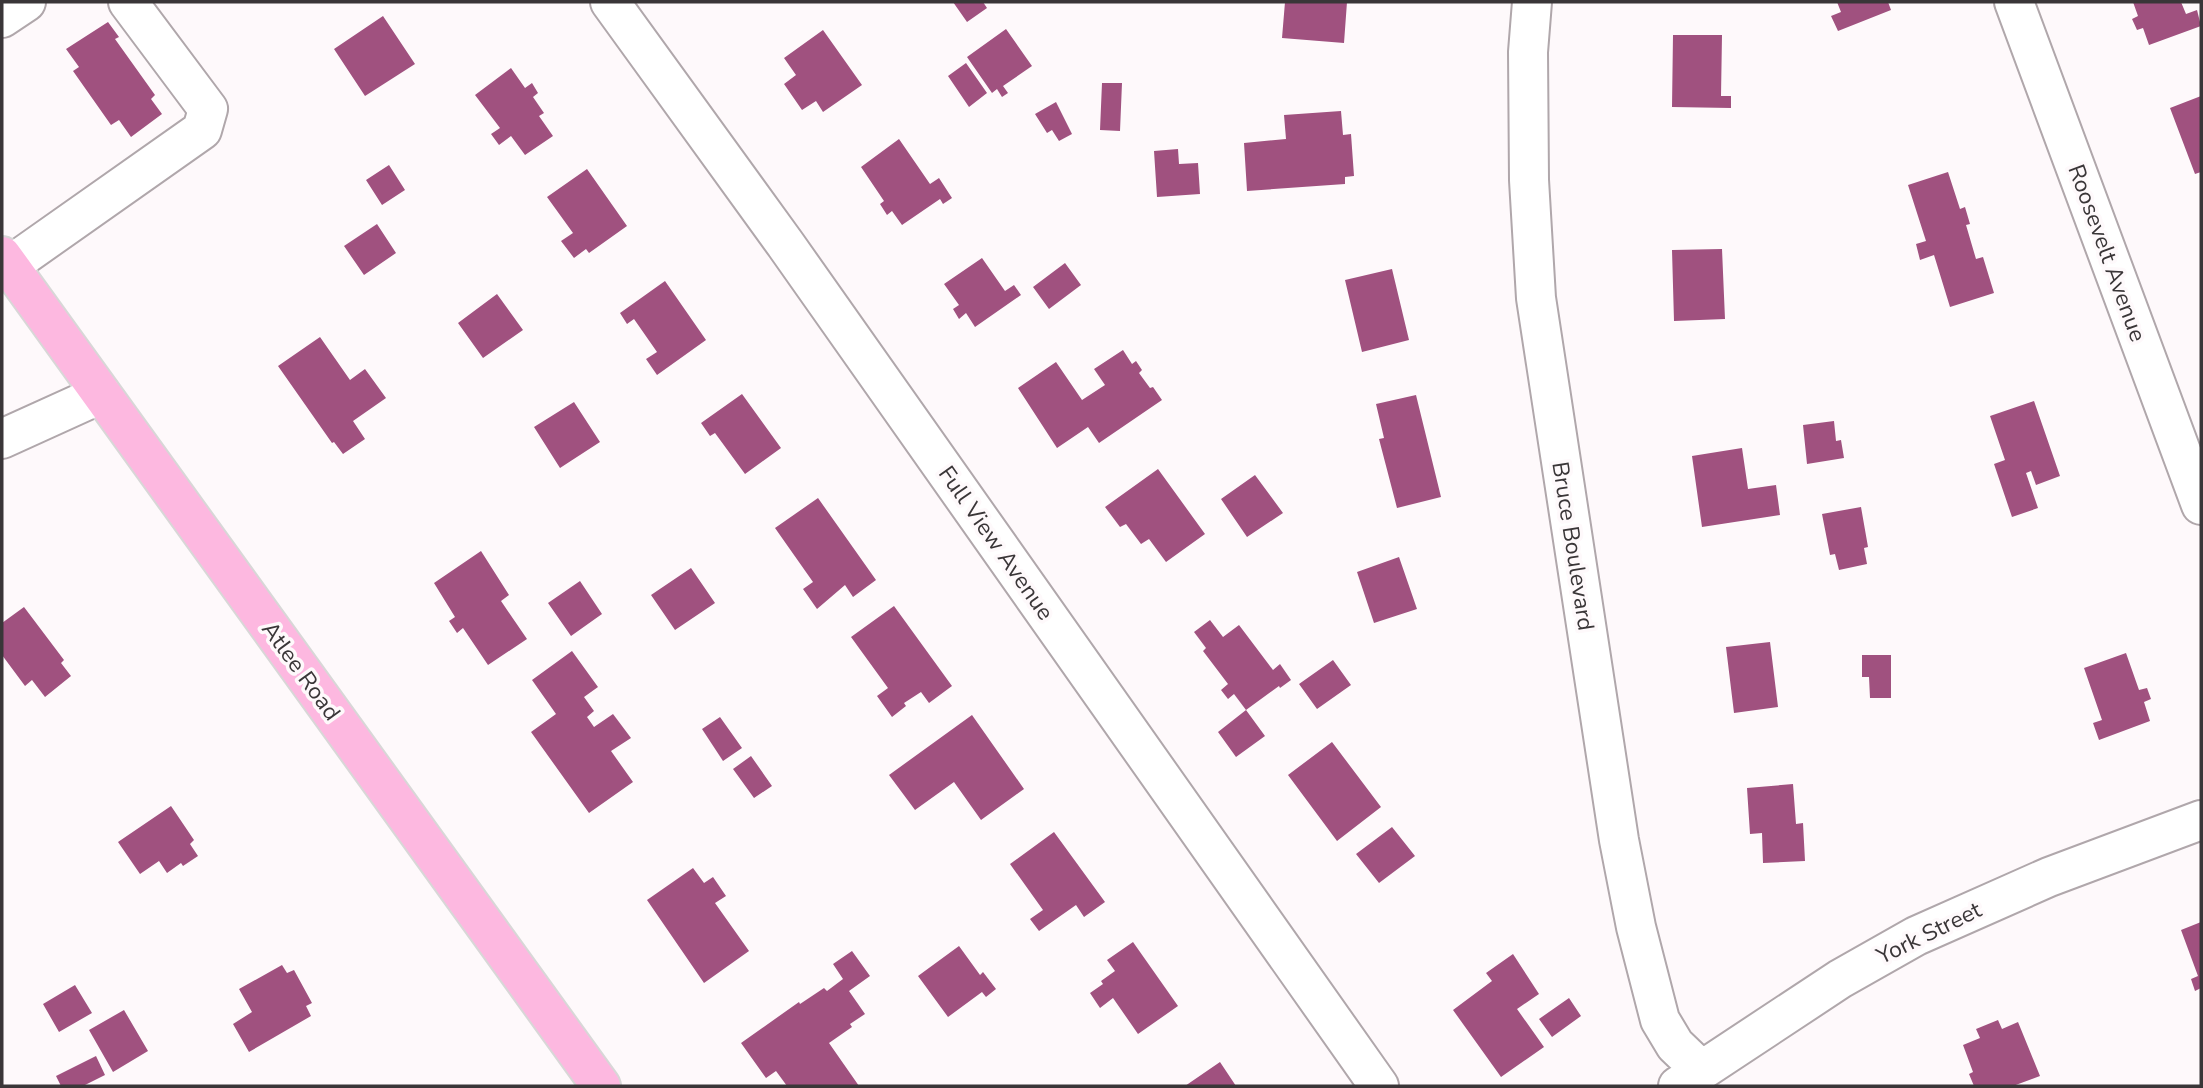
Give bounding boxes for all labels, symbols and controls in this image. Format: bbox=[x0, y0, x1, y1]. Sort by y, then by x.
street label: Roosevelt Avenue bbox=[2061, 160, 2153, 346]
street label: Bruce Boulevard bbox=[1544, 459, 1602, 633]
street label: Full View Avenue bbox=[931, 460, 1061, 626]
street label: Atlee Road bbox=[255, 615, 347, 727]
street label: York Street bbox=[1870, 894, 1987, 972]

